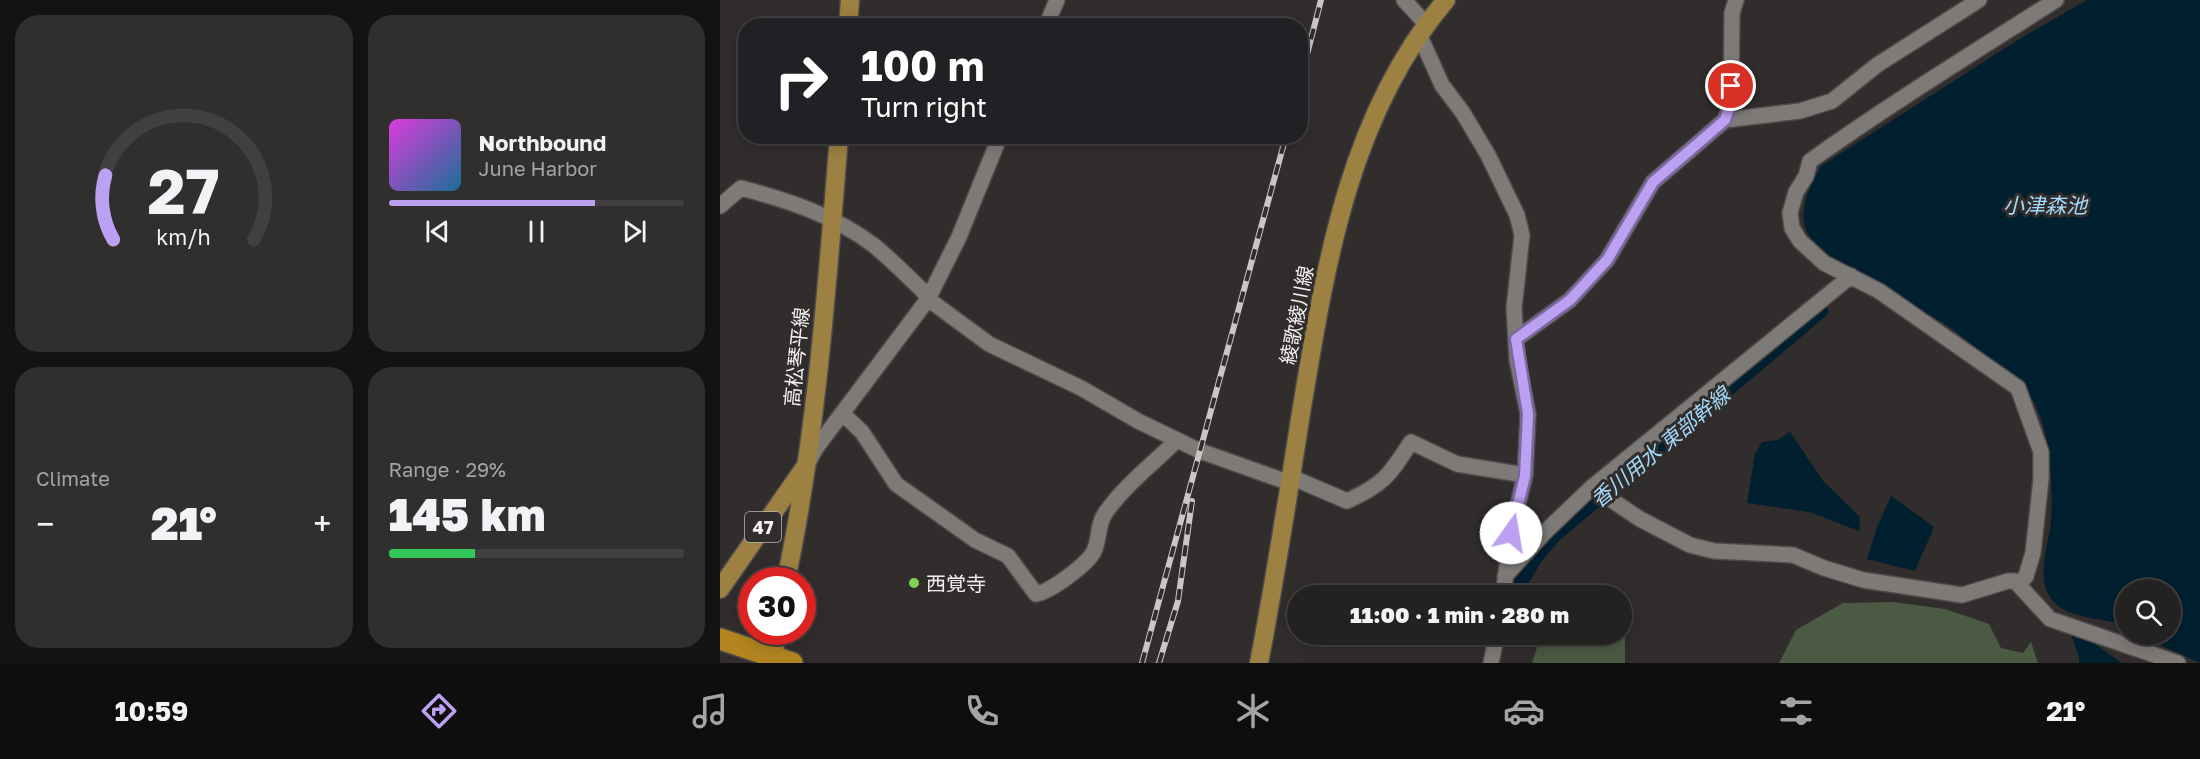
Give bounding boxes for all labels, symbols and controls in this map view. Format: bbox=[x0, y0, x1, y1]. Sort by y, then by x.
text: 100 m bbox=[861, 40, 984, 90]
icon: right bbox=[762, 42, 840, 120]
pin bbox=[1705, 60, 1756, 111]
icon: arrive bbox=[1714, 69, 1747, 102]
text: Turn right bbox=[861, 91, 987, 123]
text: Northbound bbox=[479, 129, 606, 156]
text: 27 bbox=[148, 154, 220, 229]
text: June Harbor bbox=[479, 156, 597, 180]
water label: 小津森池 bbox=[2003, 192, 2089, 218]
icon: previous bbox=[421, 215, 454, 248]
icon: pause bbox=[520, 215, 553, 248]
icon: next bbox=[618, 215, 651, 248]
text: km/h bbox=[156, 225, 211, 251]
street label: 綾歌綾川線 bbox=[1275, 264, 1317, 366]
street label: 高松琴平線 bbox=[779, 306, 813, 408]
water label: 香川用水 東部幹線 bbox=[1585, 379, 1737, 513]
text: Range · 29% bbox=[389, 457, 506, 481]
text: Climate bbox=[36, 466, 110, 490]
text: 145 km bbox=[389, 487, 546, 541]
text: 21° bbox=[151, 496, 217, 550]
position arrow bbox=[1479, 501, 1543, 565]
text: − bbox=[36, 504, 54, 543]
text: + bbox=[313, 504, 332, 543]
road number: 47 bbox=[745, 512, 781, 542]
speed limit sign: 30 bbox=[738, 567, 816, 645]
place label: 西覚寺 bbox=[926, 571, 986, 595]
marker: 西覚寺 bbox=[907, 576, 921, 590]
map controls bbox=[2115, 579, 2181, 645]
button: search bbox=[2115, 579, 2181, 645]
text: 11:00 · 1 min · 280 m bbox=[1350, 601, 1569, 628]
icon: directions bbox=[418, 690, 460, 732]
icon: music bbox=[689, 690, 731, 732]
icon: phone bbox=[961, 690, 1003, 732]
icon: climate bbox=[1232, 690, 1274, 732]
icon: car bbox=[1503, 690, 1545, 732]
icon: filters bbox=[1775, 690, 1817, 732]
text: 10:59 bbox=[115, 695, 188, 727]
text: 21° bbox=[2046, 695, 2085, 727]

